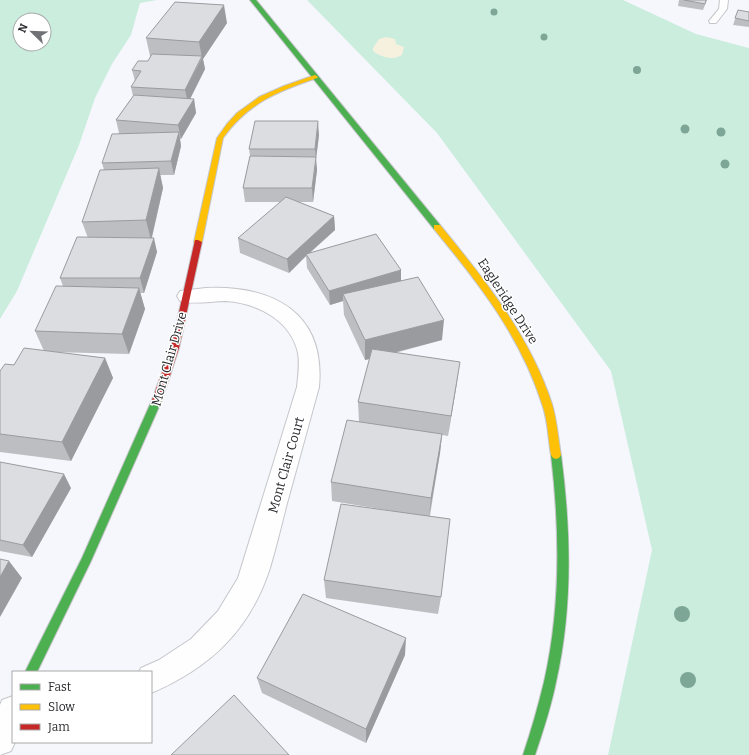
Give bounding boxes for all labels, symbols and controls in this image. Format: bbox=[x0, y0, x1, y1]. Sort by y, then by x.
north arrow bbox=[12, 12, 52, 52]
text: N bbox=[16, 21, 31, 35]
street label: Eagleridge Drive bbox=[475, 255, 541, 347]
street label: Mont Clair Drive bbox=[148, 310, 190, 408]
street label: Mont Clair Court bbox=[265, 415, 307, 515]
legend bbox=[12, 671, 152, 743]
text: Fast bbox=[48, 680, 72, 694]
text: Slow bbox=[48, 700, 75, 714]
text: Jam bbox=[47, 720, 70, 734]

